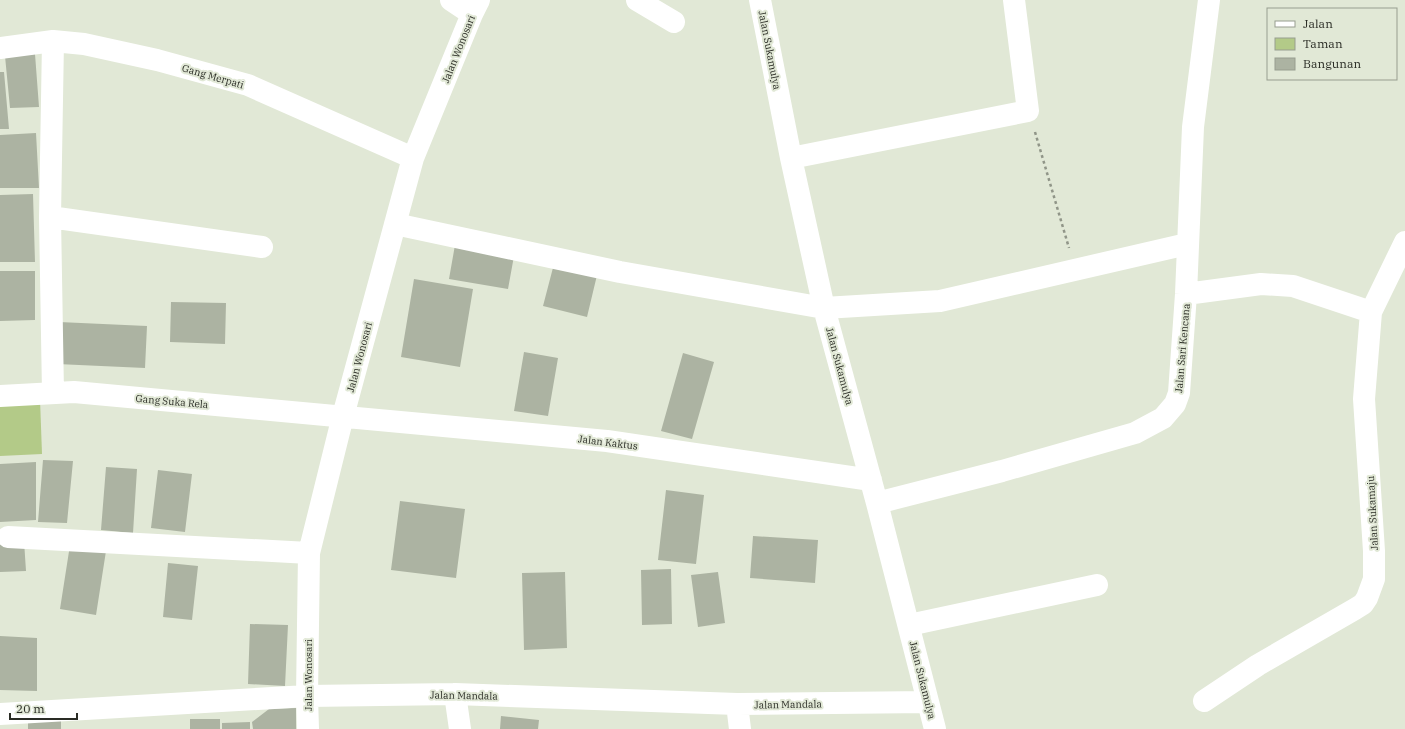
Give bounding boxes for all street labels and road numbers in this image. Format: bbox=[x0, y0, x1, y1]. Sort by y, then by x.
street label: Jalan Sukamulya bbox=[756, 10, 784, 91]
street label: Jalan Wonosari bbox=[439, 13, 478, 85]
street label: Gang Merpati bbox=[180, 61, 245, 92]
street label: Jalan Sari Kencana bbox=[1172, 302, 1193, 393]
street label: Jalan Wonosari bbox=[344, 321, 375, 394]
street label: Jalan Sukamulya bbox=[823, 326, 856, 407]
street label: Gang Suka Rela bbox=[135, 392, 209, 411]
street label: Jalan Kaktus bbox=[577, 432, 639, 453]
street label: Jalan Sukamaju bbox=[1364, 475, 1381, 551]
street label: Jalan Wonosari bbox=[302, 639, 315, 711]
street label: Jalan Sukamulya bbox=[907, 640, 939, 721]
street label: Jalan Mandala bbox=[430, 688, 498, 703]
street label: Jalan Mandala bbox=[754, 697, 823, 712]

